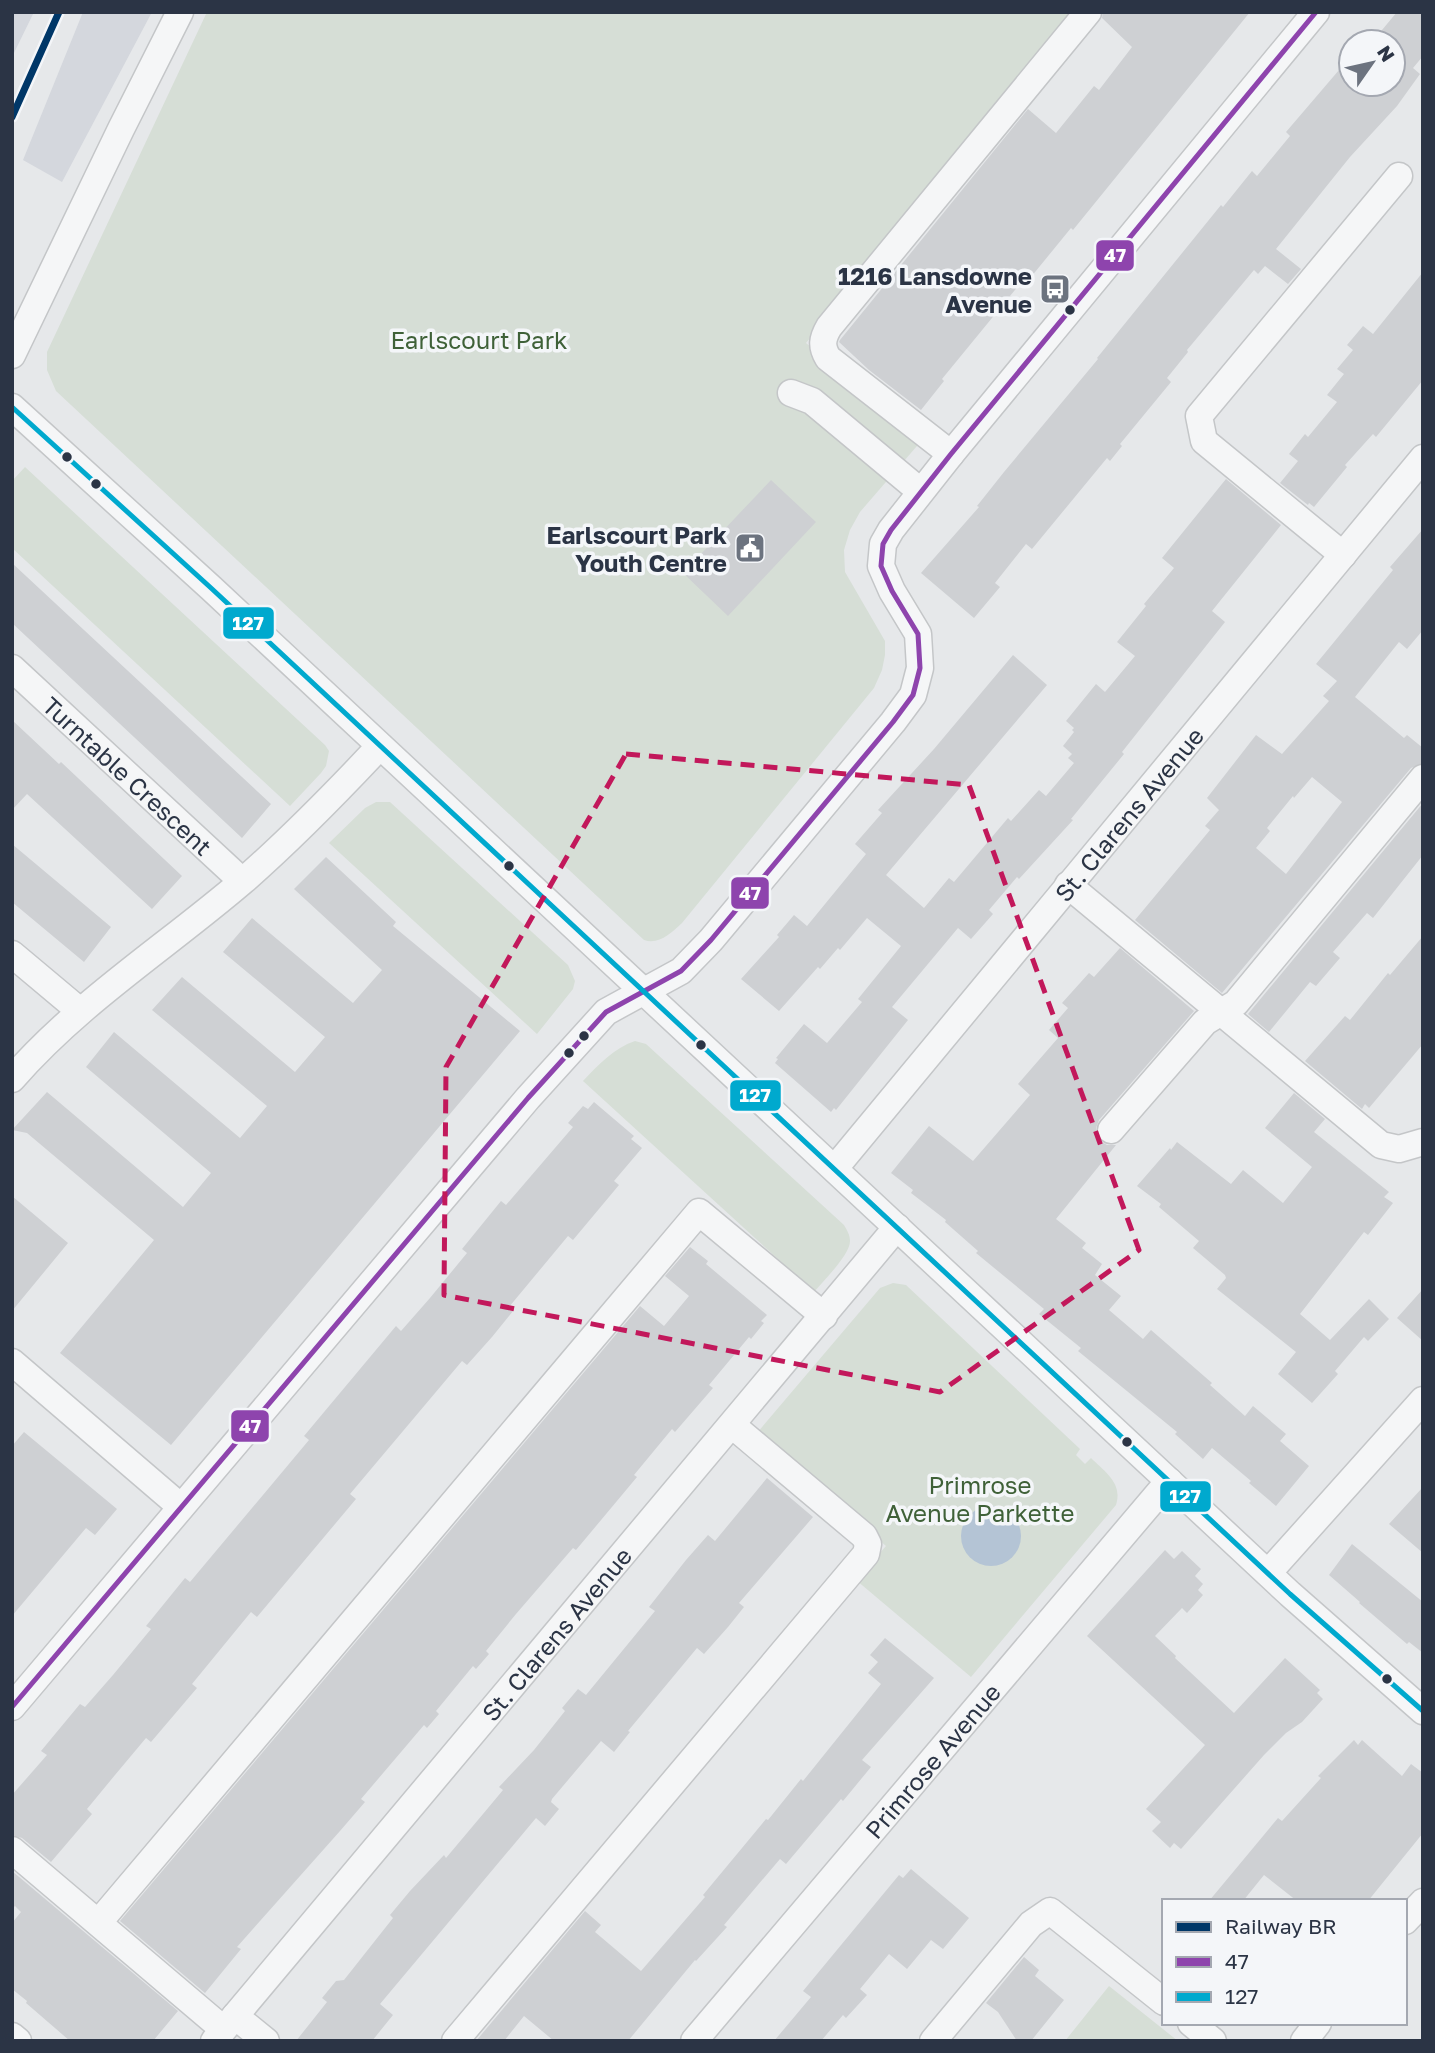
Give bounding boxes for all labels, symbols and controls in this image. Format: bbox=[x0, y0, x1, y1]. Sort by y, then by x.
north arrow bbox=[1337, 28, 1407, 98]
text: N bbox=[1373, 41, 1400, 66]
line badge: 47 bbox=[1095, 239, 1135, 272]
text: 47 bbox=[1104, 243, 1126, 266]
place label: 1216 Lansdowne Avenue bbox=[838, 261, 1032, 318]
bus stop icon: 1216 Lansdowne Avenue bbox=[1038, 272, 1072, 306]
unlabelled marker bbox=[1063, 303, 1077, 317]
park label: Earlscourt Park bbox=[390, 325, 568, 354]
unlabelled marker bbox=[60, 450, 74, 464]
unlabelled marker bbox=[89, 477, 103, 491]
place label: Earlscourt Park Youth Centre bbox=[546, 520, 727, 577]
public building icon: Earlscourt Park Youth Centre bbox=[733, 531, 767, 565]
line badge: 127 bbox=[222, 606, 275, 640]
text: 127 bbox=[232, 611, 264, 634]
street label: Turntable Crescent bbox=[37, 690, 218, 861]
street label: St. Clarens Avenue bbox=[1048, 721, 1209, 907]
unlabelled marker bbox=[502, 859, 516, 873]
line badge: 47 bbox=[730, 876, 770, 910]
text: 47 bbox=[739, 881, 761, 904]
unlabelled marker bbox=[577, 1029, 591, 1043]
unlabelled marker bbox=[694, 1038, 708, 1052]
unlabelled marker bbox=[562, 1046, 576, 1060]
line badge: 127 bbox=[729, 1079, 782, 1112]
text: 127 bbox=[739, 1083, 771, 1106]
line badge: 47 bbox=[230, 1409, 270, 1443]
text: 47 bbox=[239, 1414, 261, 1437]
unlabelled marker bbox=[1120, 1435, 1134, 1449]
park label: Primrose Avenue Parkette bbox=[886, 1470, 1075, 1527]
line badge: 127 bbox=[1159, 1480, 1212, 1513]
text: 127 bbox=[1169, 1484, 1201, 1507]
street label: St. Clarens Avenue bbox=[475, 1541, 637, 1726]
unlabelled marker bbox=[1380, 1672, 1394, 1686]
street label: Primrose Avenue bbox=[858, 1677, 1006, 1844]
legend bbox=[1162, 1899, 1407, 2025]
text: Railway BR bbox=[1225, 1913, 1336, 1939]
text: 47 bbox=[1225, 1948, 1249, 1974]
text: 127 bbox=[1225, 1983, 1259, 2009]

